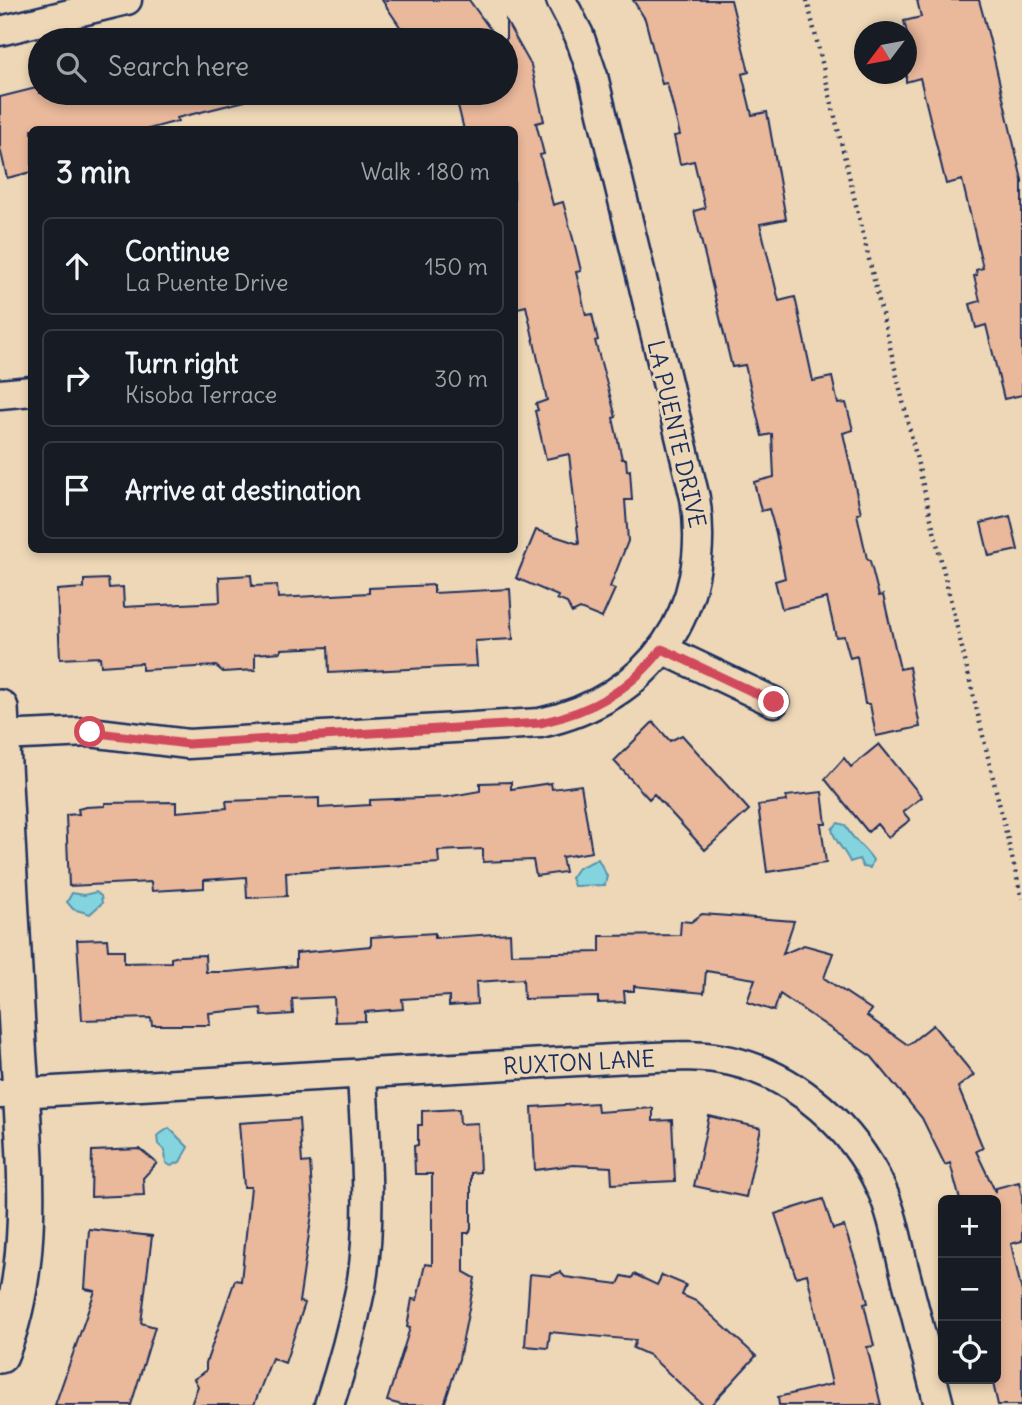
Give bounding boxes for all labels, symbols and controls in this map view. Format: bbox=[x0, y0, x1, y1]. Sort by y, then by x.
north arrow bbox=[854, 21, 917, 84]
search box bbox=[28, 28, 518, 105]
icon: search bbox=[52, 48, 90, 86]
text: Search here bbox=[108, 50, 249, 83]
text: 3 min bbox=[56, 153, 131, 191]
text: Walk · 180 m bbox=[361, 157, 490, 186]
text: Continue bbox=[125, 235, 230, 268]
icon: ahead bbox=[58, 247, 96, 285]
text: 150 m bbox=[425, 252, 488, 281]
text: La Puente Drive bbox=[125, 268, 288, 297]
street label: LA PUENTE DRIVE bbox=[641, 337, 713, 531]
text: Turn right bbox=[125, 347, 238, 380]
icon: right bbox=[58, 359, 96, 397]
text: 30 m bbox=[434, 364, 488, 393]
text: Kisoba Terrace bbox=[125, 380, 277, 409]
icon: arrive bbox=[58, 471, 96, 509]
text: Arrive at destination bbox=[125, 474, 361, 507]
route end bbox=[758, 686, 789, 717]
route start bbox=[74, 716, 105, 747]
street label: RUXTON LANE bbox=[502, 1044, 656, 1080]
map controls bbox=[938, 1195, 1001, 1384]
button: + bbox=[938, 1195, 1001, 1258]
button: − bbox=[938, 1258, 1001, 1321]
button: locate bbox=[938, 1321, 1001, 1384]

